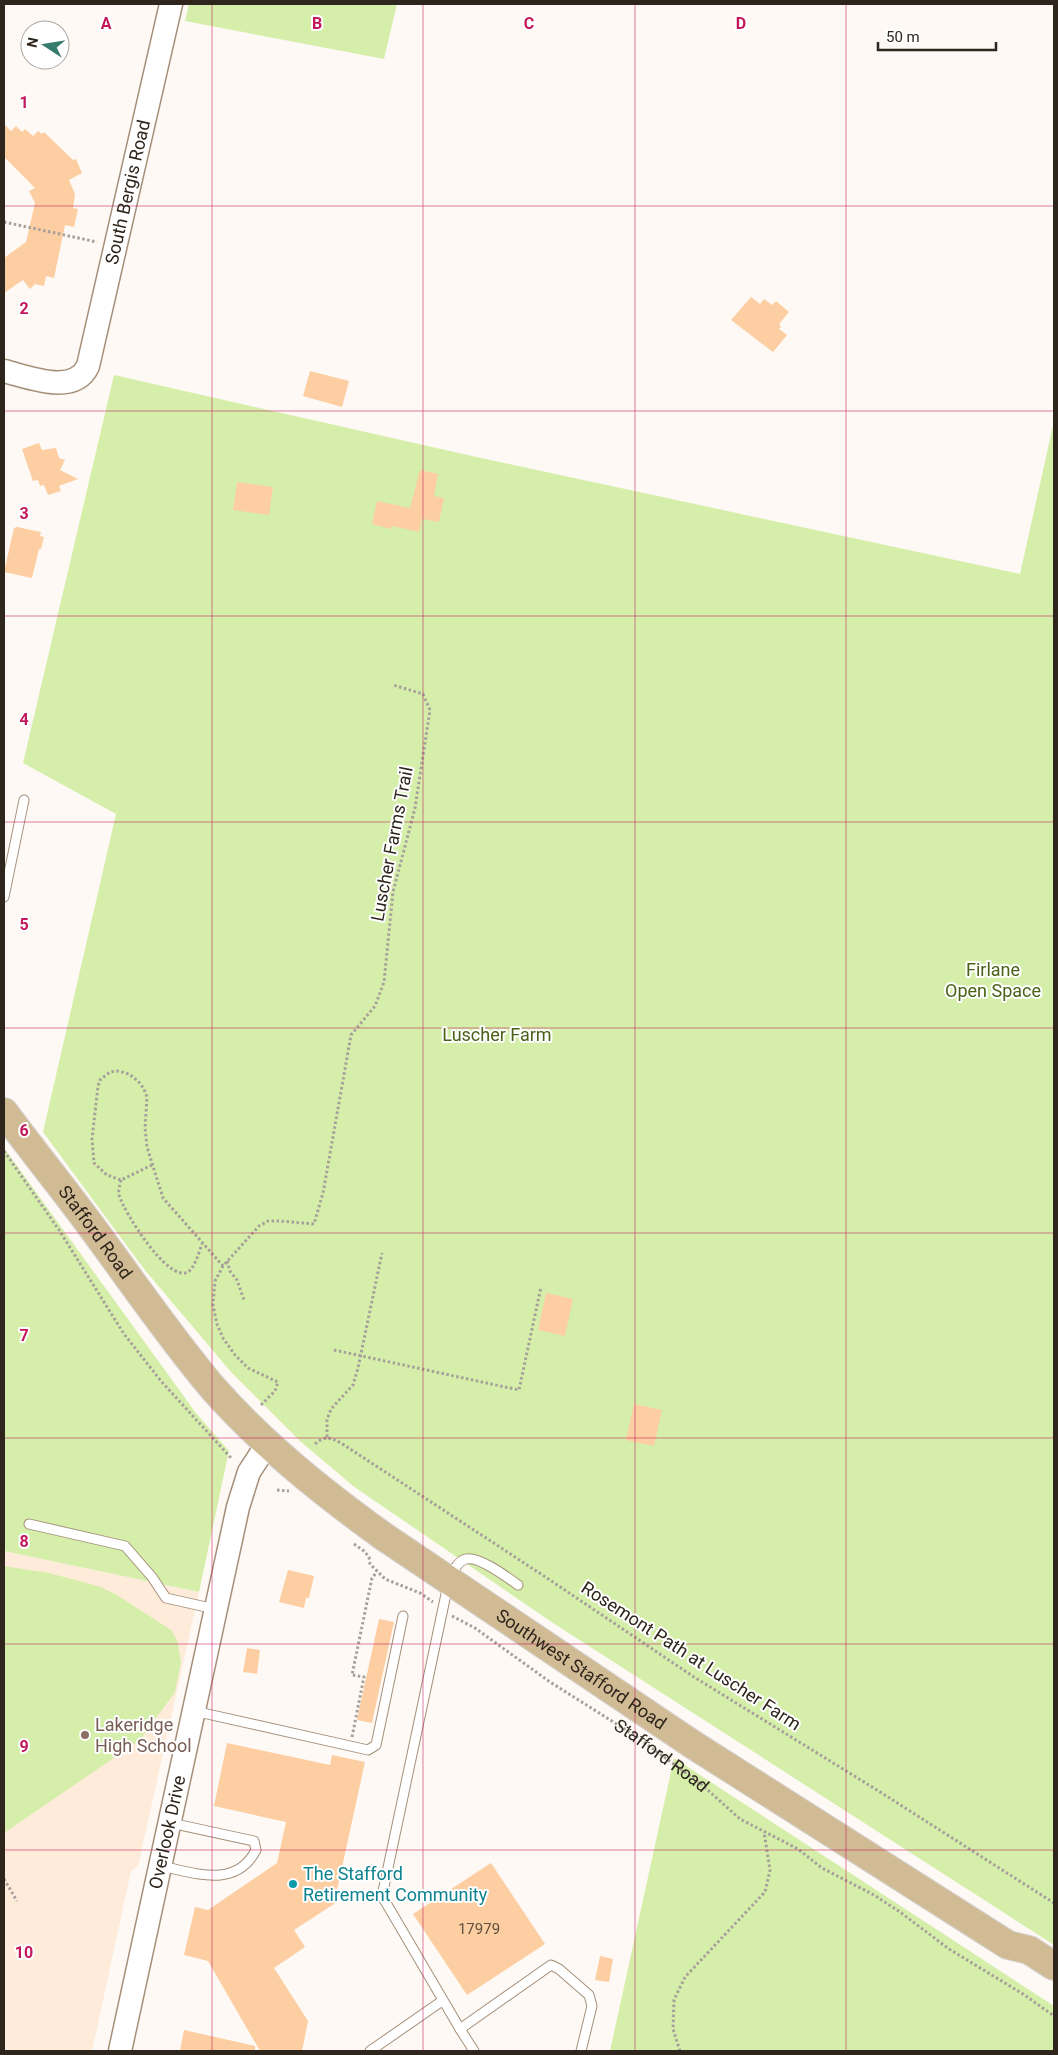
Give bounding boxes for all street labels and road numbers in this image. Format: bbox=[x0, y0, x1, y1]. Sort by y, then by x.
street label: South Bergis Road bbox=[101, 118, 154, 266]
street label: Luscher Farms Trail bbox=[366, 765, 417, 923]
street label: Stafford Road bbox=[54, 1181, 137, 1283]
street label: Rosemont Path at Luscher Farm bbox=[578, 1577, 805, 1734]
street label: Southwest Stafford Road bbox=[492, 1604, 670, 1734]
street label: Stafford Road bbox=[611, 1714, 713, 1796]
street label: Overlook Drive bbox=[144, 1773, 190, 1891]

